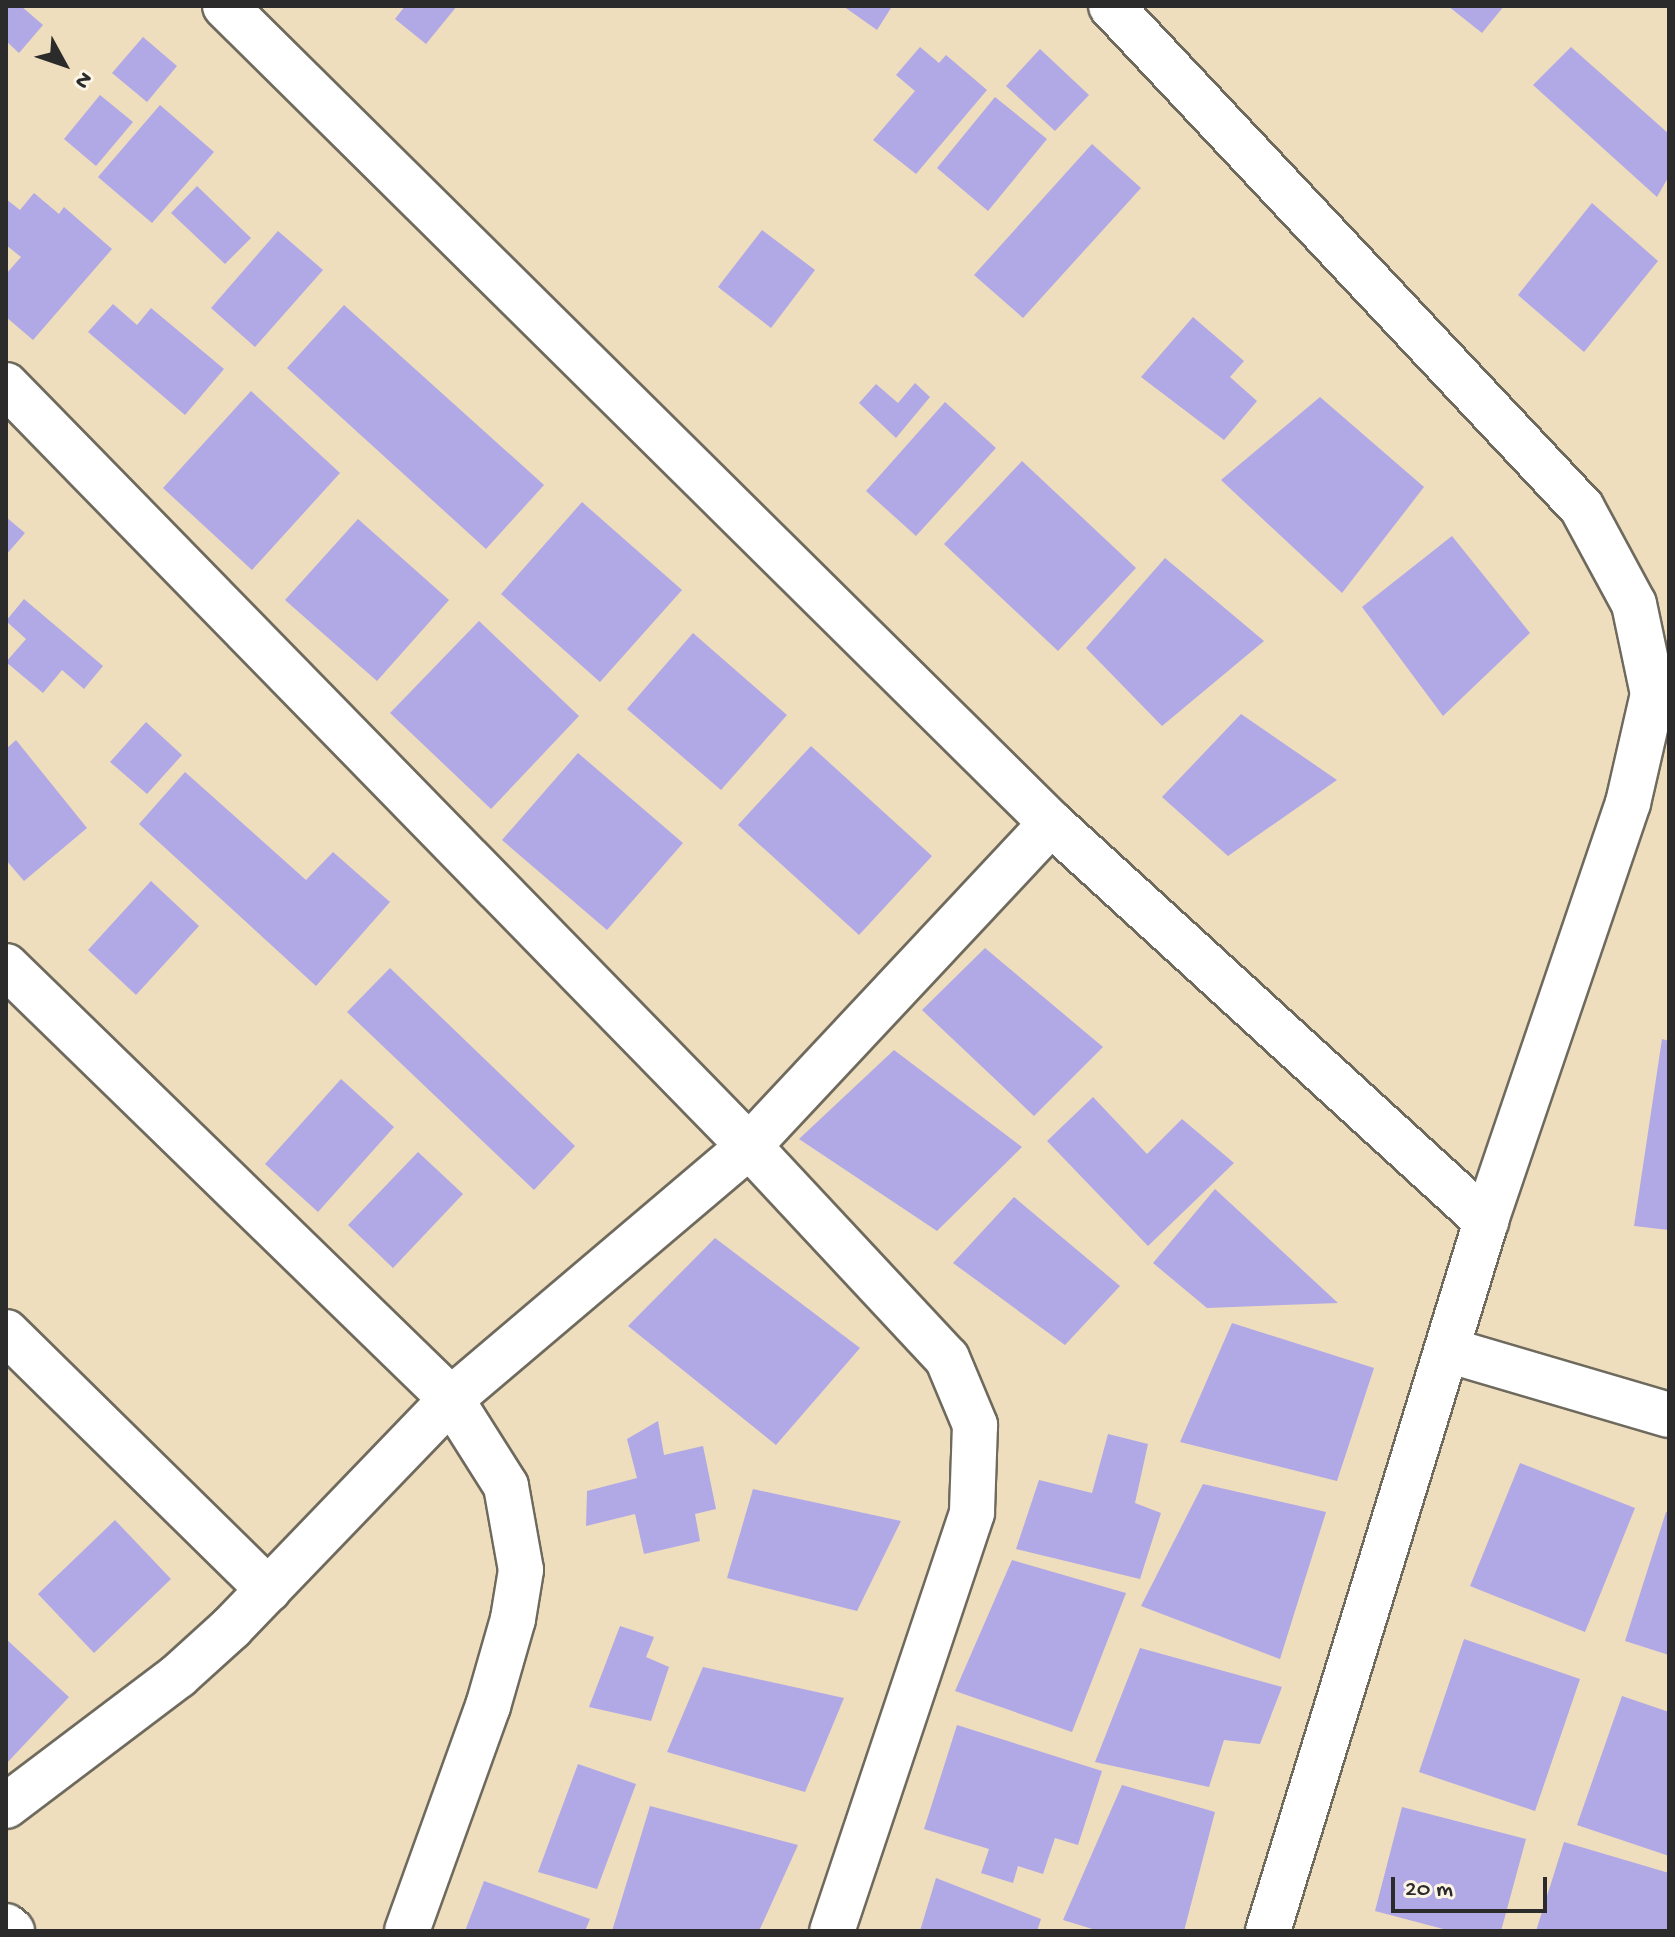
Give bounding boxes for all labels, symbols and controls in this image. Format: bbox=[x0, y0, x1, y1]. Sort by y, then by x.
north arrow bbox=[24, 24, 104, 104]
text: N bbox=[68, 66, 97, 93]
scale bar bbox=[1395, 1861, 1551, 1911]
text: 20 m bbox=[1405, 1876, 1453, 1905]

